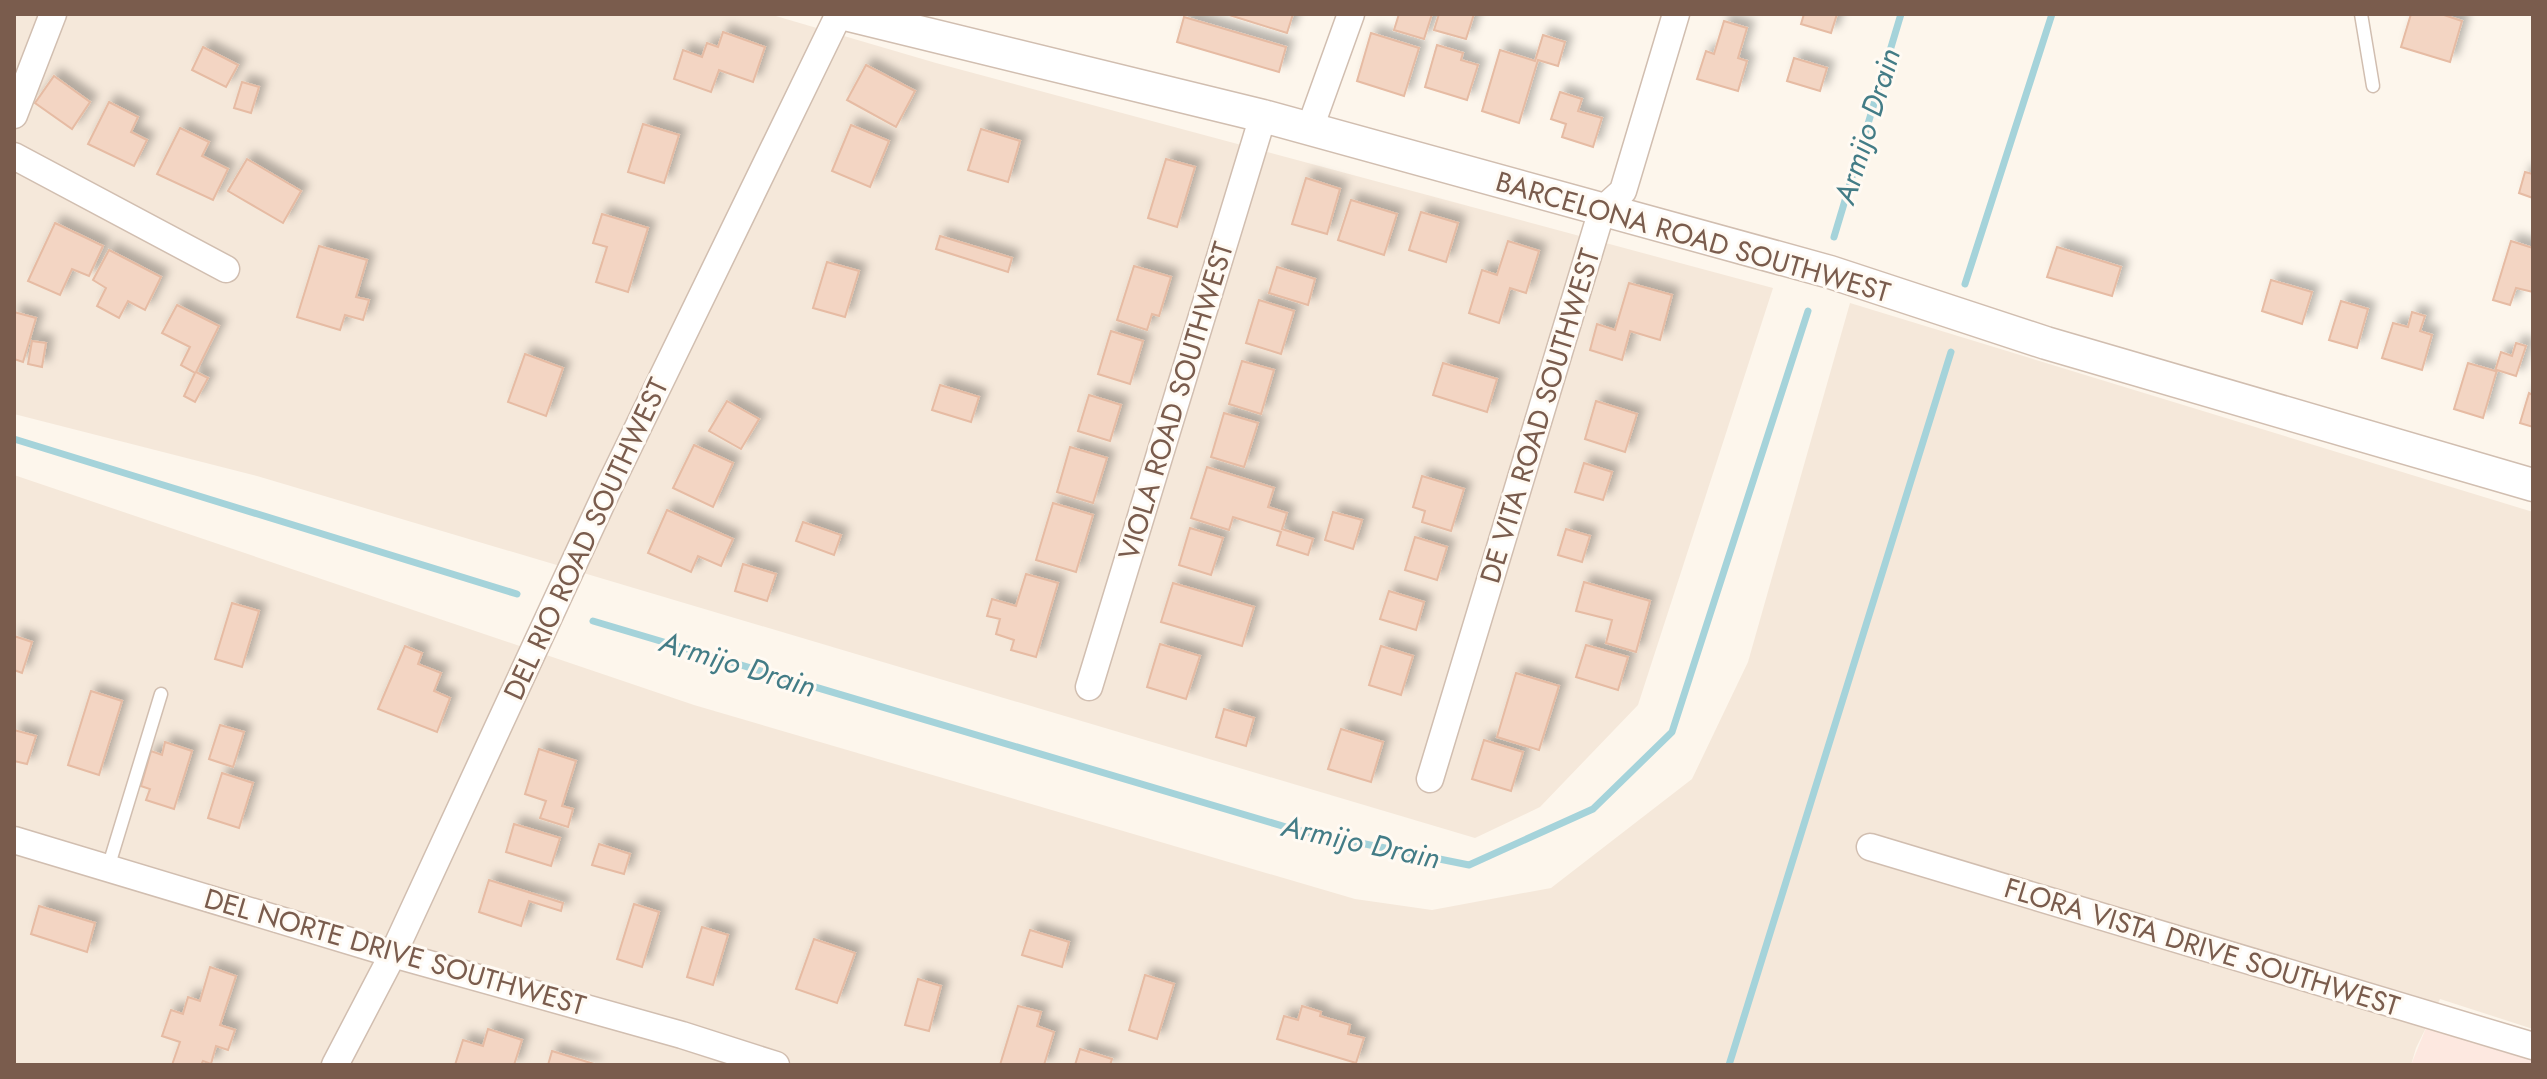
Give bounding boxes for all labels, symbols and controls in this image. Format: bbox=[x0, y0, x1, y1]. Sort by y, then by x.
water label: Armijo Drain bbox=[1823, 43, 1911, 210]
street label: BARCELONA ROAD SOUTHWEST bbox=[1491, 161, 1895, 313]
street label: VIOLA ROAD SOUTHWEST bbox=[1108, 237, 1244, 565]
street label: DE VITA ROAD SOUTHWEST bbox=[1470, 244, 1610, 588]
street label: DEL RIO ROAD SOUTHWEST bbox=[493, 371, 679, 707]
water label: Armijo Drain bbox=[654, 620, 821, 708]
water label: Armijo Drain bbox=[1277, 804, 1444, 880]
street label: FLORA VISTA DRIVE SOUTHWEST bbox=[1999, 867, 2405, 1027]
street label: DEL NORTE DRIVE SOUTHWEST bbox=[199, 878, 591, 1026]

